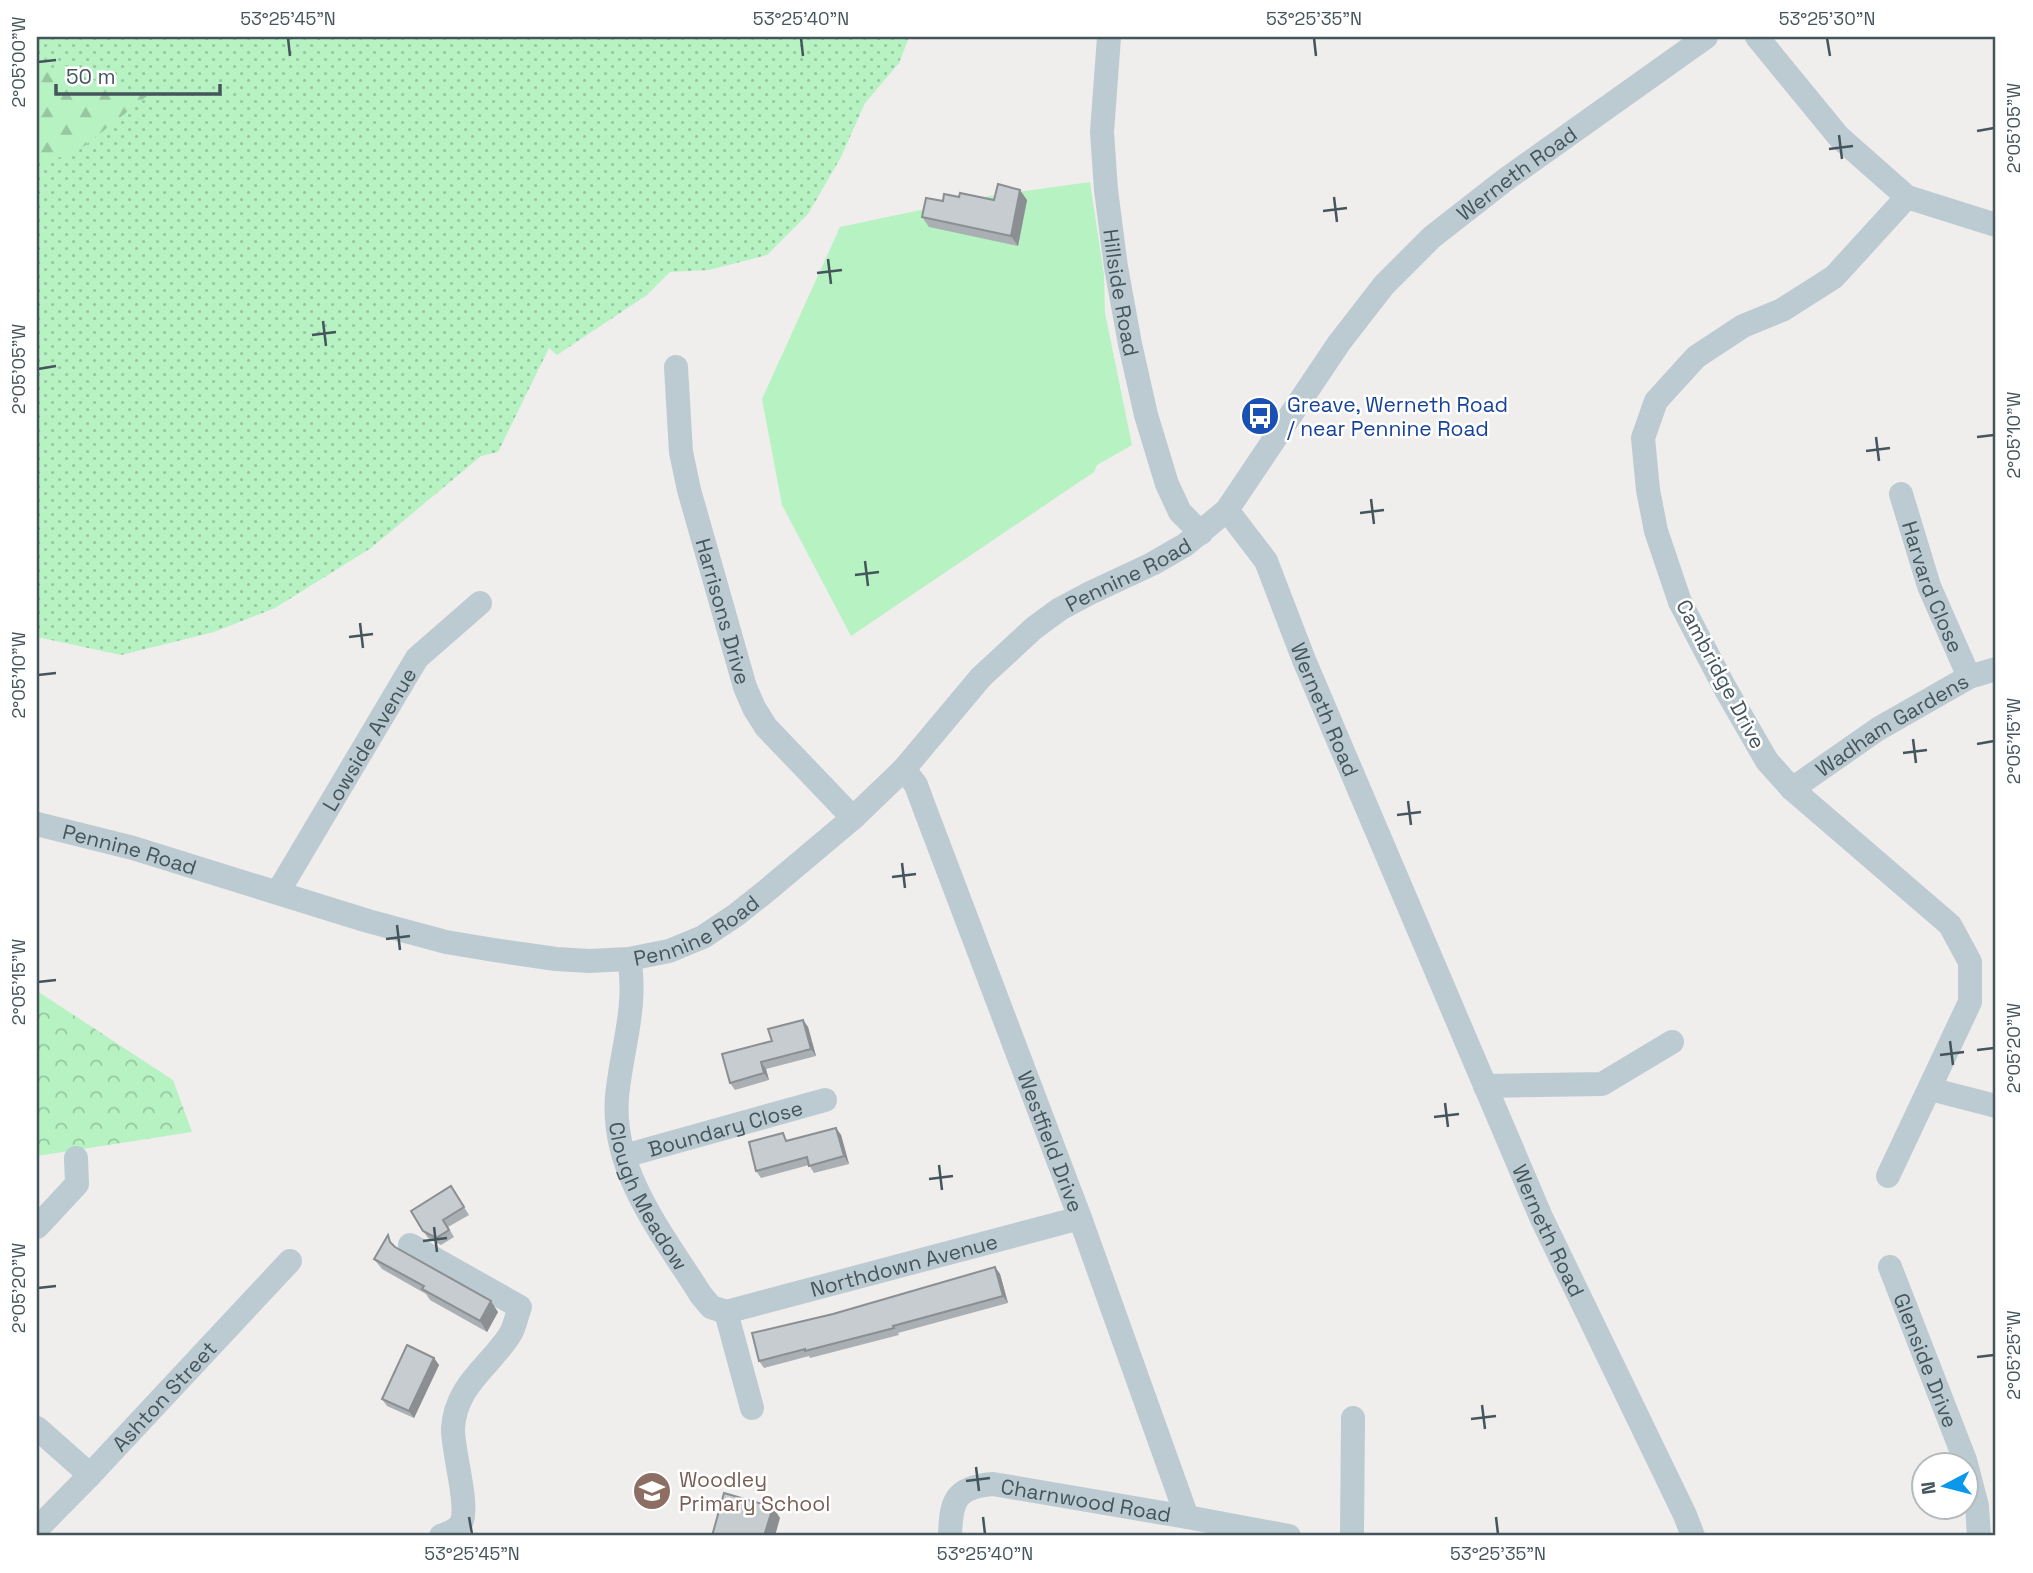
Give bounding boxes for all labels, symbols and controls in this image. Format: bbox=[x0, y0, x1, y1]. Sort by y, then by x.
text: 53°25'45"N bbox=[240, 7, 336, 30]
text: 53°25'40"N bbox=[753, 7, 849, 30]
text: 53°25'35"N bbox=[1266, 7, 1362, 30]
text: 53°25'30"N bbox=[1779, 7, 1875, 30]
text: 2°05'00"W bbox=[7, 16, 30, 108]
scale bar bbox=[56, 52, 220, 96]
text: 50 m bbox=[66, 63, 116, 90]
text: 2°05'05"W bbox=[2002, 83, 2025, 173]
street label: Werneth Road bbox=[1451, 120, 1582, 226]
street label: Hillside Road bbox=[1098, 227, 1146, 359]
text: 2°05'05"W bbox=[7, 324, 30, 414]
place label: Greave, Werneth Road / near Pennine Road bbox=[1287, 391, 1508, 442]
text: 2°05'10"W bbox=[2002, 391, 2025, 479]
bus stop icon: Greave, Werneth Road / near Pennine Road bbox=[1239, 395, 1281, 437]
street label: Harvard Close bbox=[1896, 518, 1970, 656]
street label: Pennine Road bbox=[1060, 531, 1196, 617]
street label: Harrisons Drive bbox=[690, 535, 757, 687]
street label: Cambridge Drive bbox=[1670, 595, 1772, 753]
text: 2°05'10"W bbox=[7, 631, 30, 719]
street label: Werneth Road bbox=[1285, 639, 1365, 780]
street label: Lowside Avenue bbox=[316, 662, 422, 816]
street label: Wadham Gardens bbox=[1810, 667, 1973, 782]
text: 2°05'15"W bbox=[2002, 698, 2025, 784]
street label: Pennine Road bbox=[60, 817, 200, 880]
street label: Pennine Road bbox=[631, 889, 764, 971]
text: 2°05'15"W bbox=[7, 939, 30, 1025]
text: 2°05'20"W bbox=[2002, 1003, 2025, 1093]
street label: Westfield Drive bbox=[1012, 1067, 1090, 1216]
street label: Boundary Close bbox=[645, 1093, 806, 1162]
street label: Clough Meadow bbox=[604, 1120, 695, 1275]
street label: Werneth Road bbox=[1507, 1160, 1591, 1301]
street label: Northdown Avenue bbox=[807, 1227, 1000, 1303]
text: 2°05'20"W bbox=[7, 1243, 30, 1333]
street label: Glenside Drive bbox=[1888, 1289, 1965, 1431]
text: 2°05'25"W bbox=[2002, 1310, 2025, 1400]
street label: Ashton Street bbox=[106, 1335, 222, 1457]
north arrow bbox=[1910, 1450, 1980, 1520]
place label: Woodley Primary School bbox=[679, 1466, 830, 1517]
school or university icon: Woodley Primary School bbox=[631, 1470, 673, 1512]
street label: Charnwood Road bbox=[999, 1472, 1173, 1528]
text: N bbox=[1915, 1480, 1942, 1496]
text: 53°25'45"N bbox=[424, 1542, 520, 1565]
text: 53°25'40"N bbox=[937, 1542, 1033, 1565]
text: 53°25'35"N bbox=[1450, 1542, 1546, 1565]

